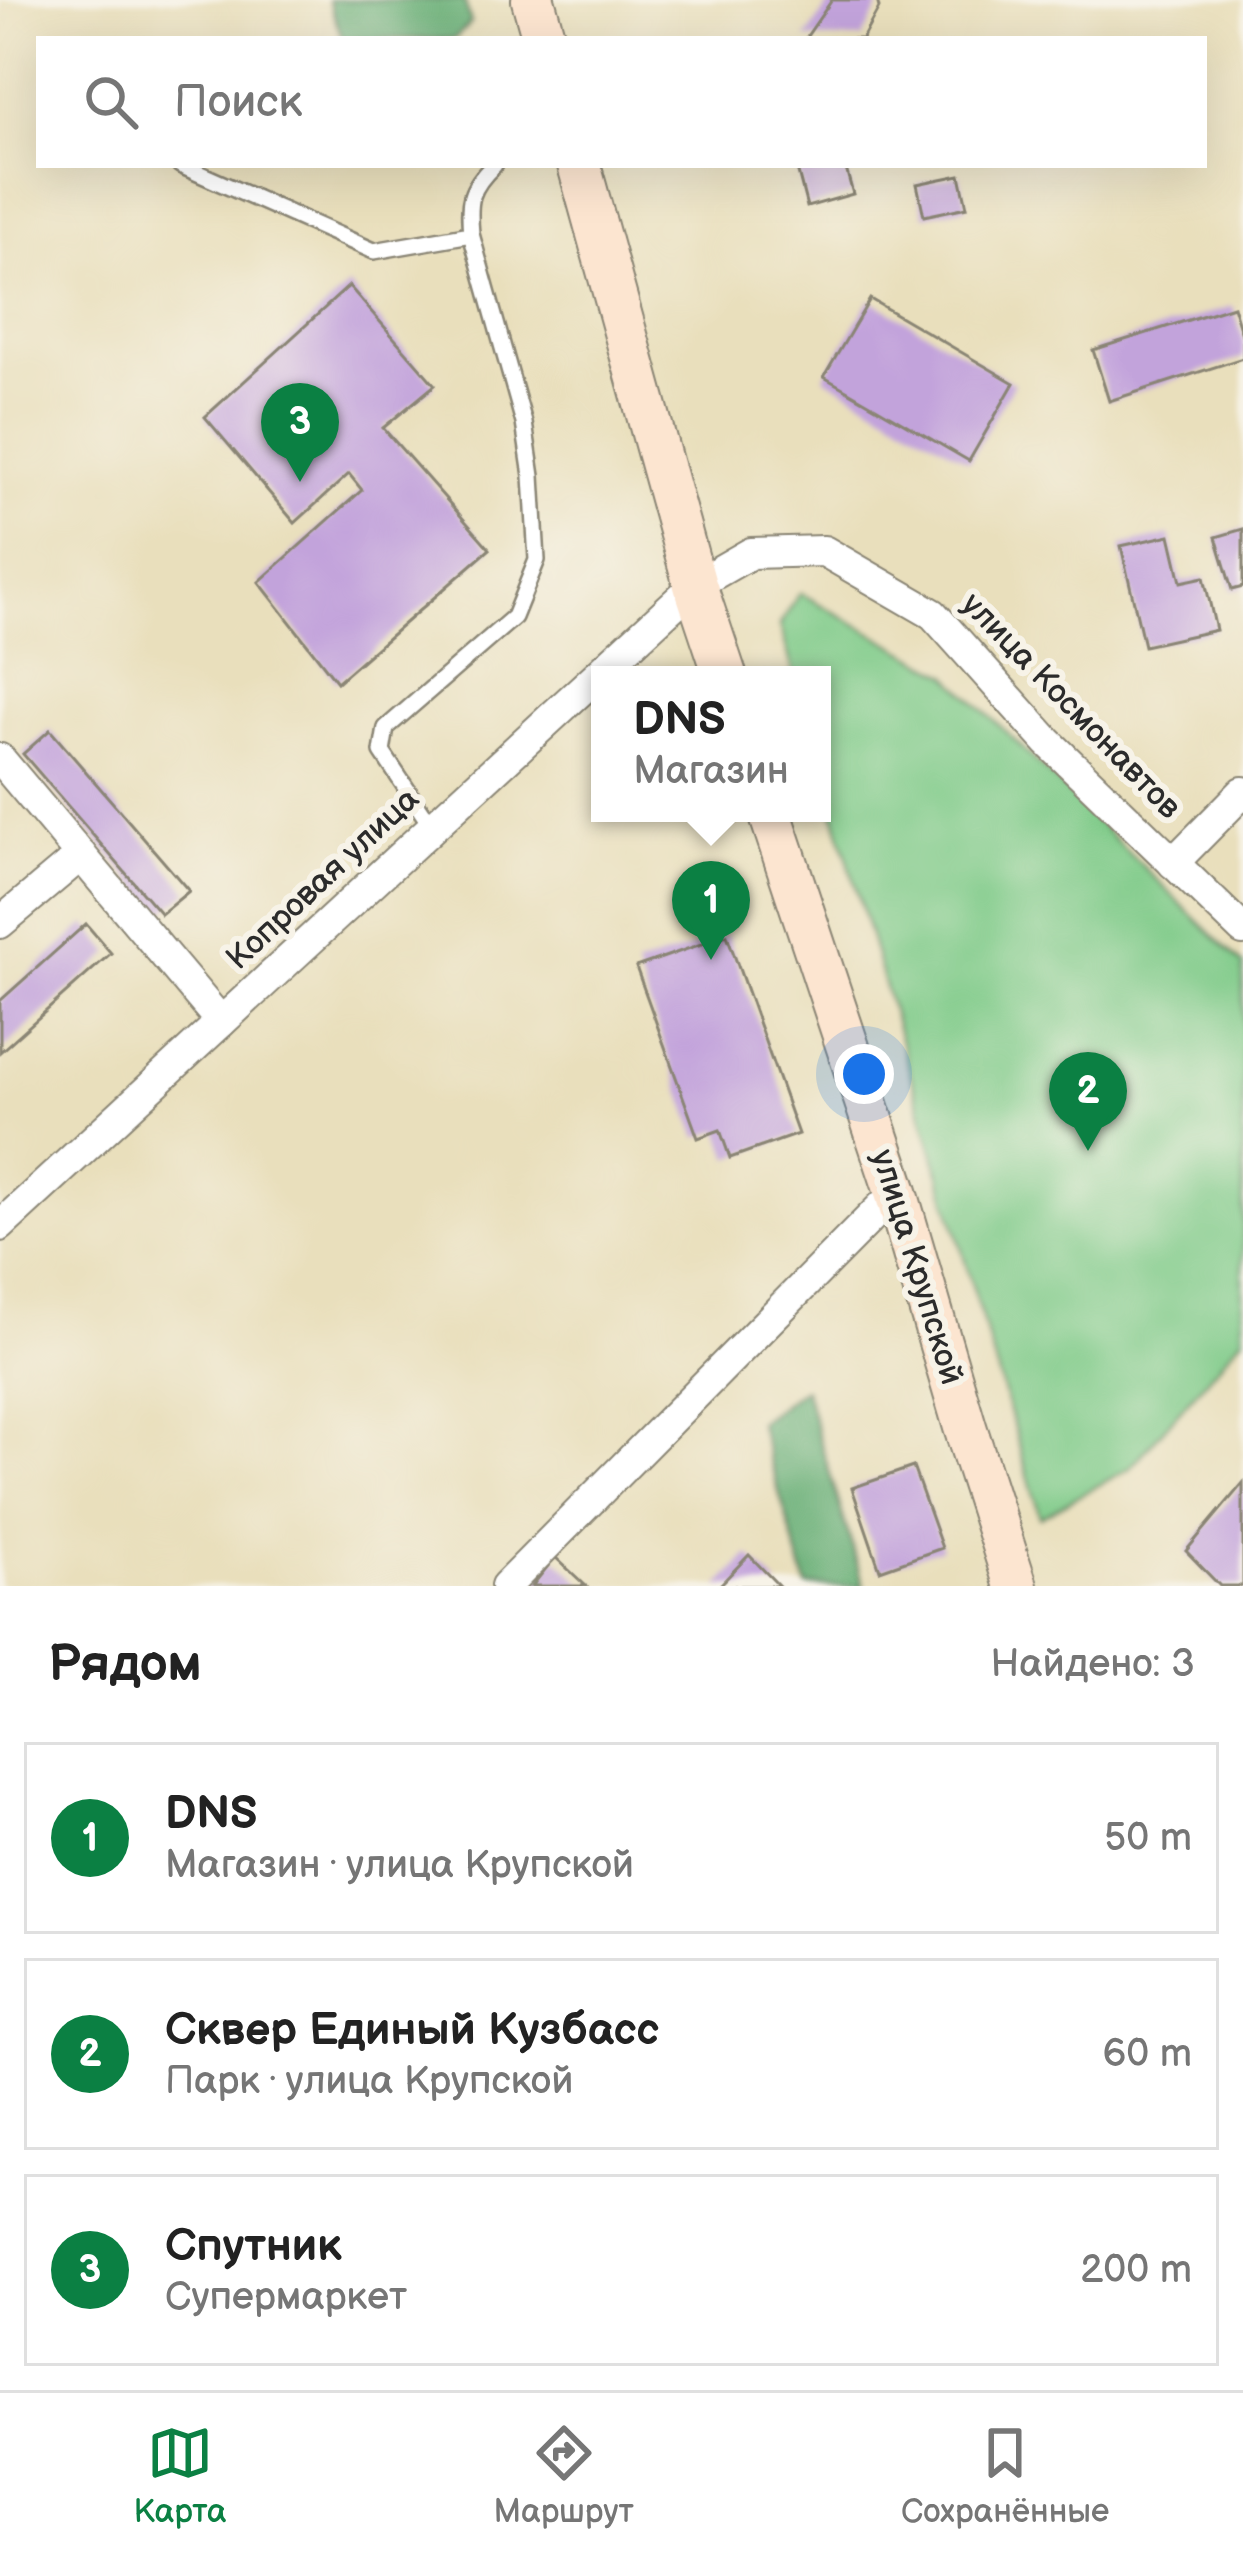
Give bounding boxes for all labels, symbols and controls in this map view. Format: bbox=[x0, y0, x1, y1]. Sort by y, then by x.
search box bbox=[36, 36, 1207, 168]
icon: search bbox=[78, 69, 144, 135]
text: Поиск bbox=[174, 75, 302, 130]
pin: 3 bbox=[261, 383, 339, 482]
street label: улица Космонавтов bbox=[953, 585, 1189, 827]
popup bbox=[591, 666, 831, 822]
text: DNS bbox=[633, 693, 726, 748]
text: Магазин bbox=[633, 748, 789, 795]
street label: Копровая улица bbox=[218, 780, 428, 978]
pin: 1 bbox=[672, 861, 750, 960]
your location bbox=[834, 1044, 894, 1104]
pin: 2 bbox=[1049, 1052, 1127, 1151]
street label: улица Крупской bbox=[862, 1145, 972, 1389]
text: Рядом bbox=[48, 1634, 202, 1695]
text: Найдено: 3 bbox=[990, 1641, 1195, 1688]
text: DNS bbox=[165, 1787, 257, 1842]
text: 1 bbox=[82, 1815, 98, 1862]
text: 50 m bbox=[1104, 1815, 1192, 1862]
text: Магазин · улица Крупской bbox=[165, 1842, 634, 1889]
text: Сквер Единый Кузбасс bbox=[165, 2003, 659, 2058]
text: 2 bbox=[78, 2031, 102, 2078]
text: 60 m bbox=[1102, 2031, 1192, 2078]
text: Парк · улица Крупской bbox=[165, 2058, 573, 2105]
text: Спутник bbox=[165, 2219, 342, 2274]
text: 3 bbox=[79, 2247, 101, 2294]
text: 200 m bbox=[1080, 2247, 1192, 2294]
text: Супермаркет bbox=[165, 2274, 407, 2321]
tab: Карта bbox=[134, 2420, 226, 2532]
tab: Маршрут bbox=[494, 2420, 634, 2532]
tab: Сохранённые bbox=[901, 2420, 1109, 2532]

